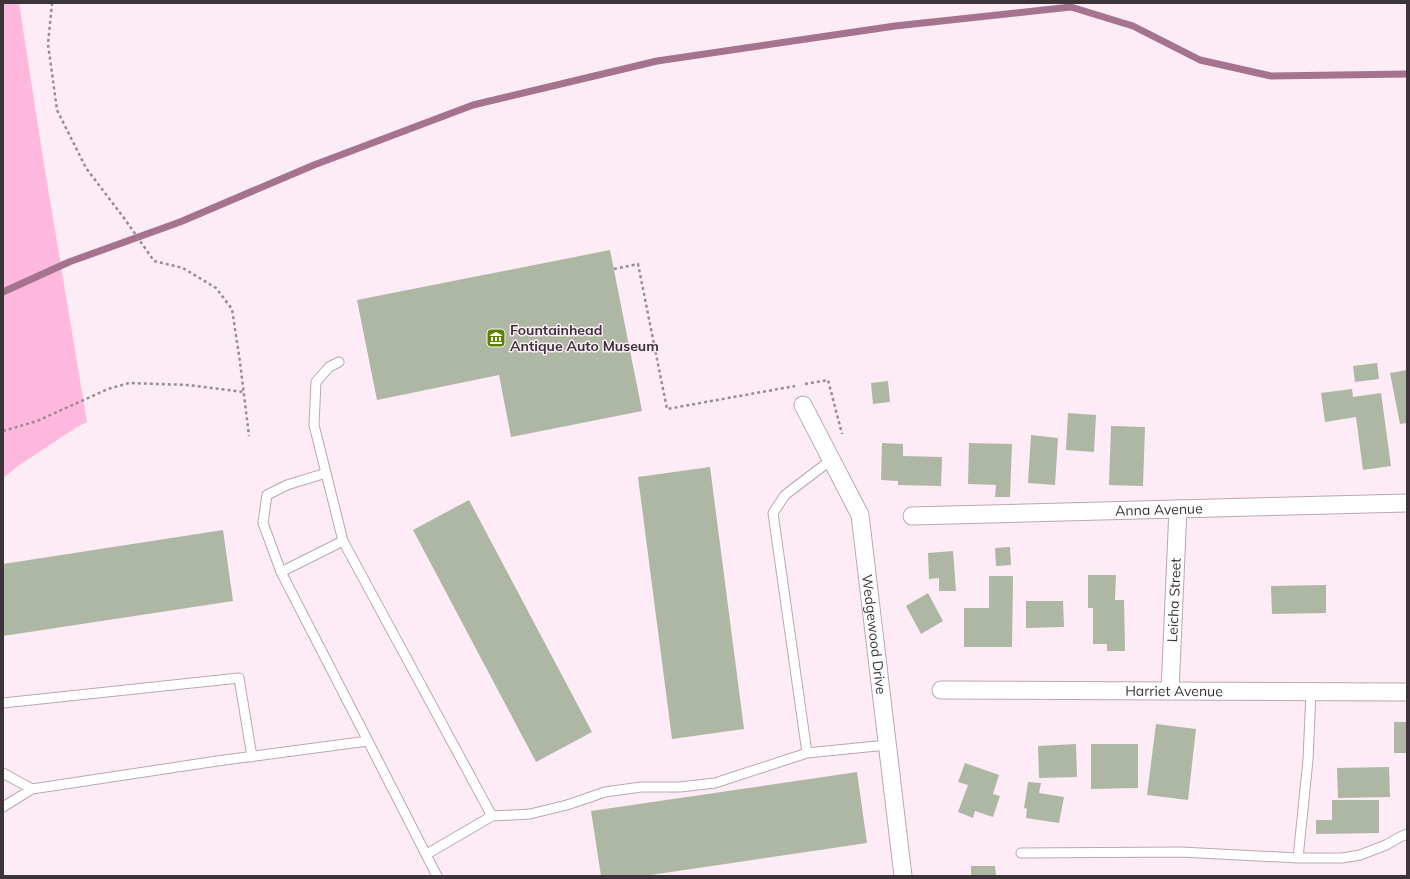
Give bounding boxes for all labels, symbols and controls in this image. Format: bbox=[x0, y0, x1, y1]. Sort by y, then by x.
place label: Fountainhead Antique Auto Museum bbox=[510, 321, 659, 355]
museum icon: Fountainhead Antique Auto Museum bbox=[485, 327, 507, 349]
street label: Anna Avenue bbox=[1115, 499, 1203, 520]
street label: Leicha Street bbox=[1163, 557, 1185, 643]
street label: Wedgewood Drive bbox=[858, 573, 890, 695]
street label: Harriet Avenue bbox=[1125, 682, 1223, 700]

